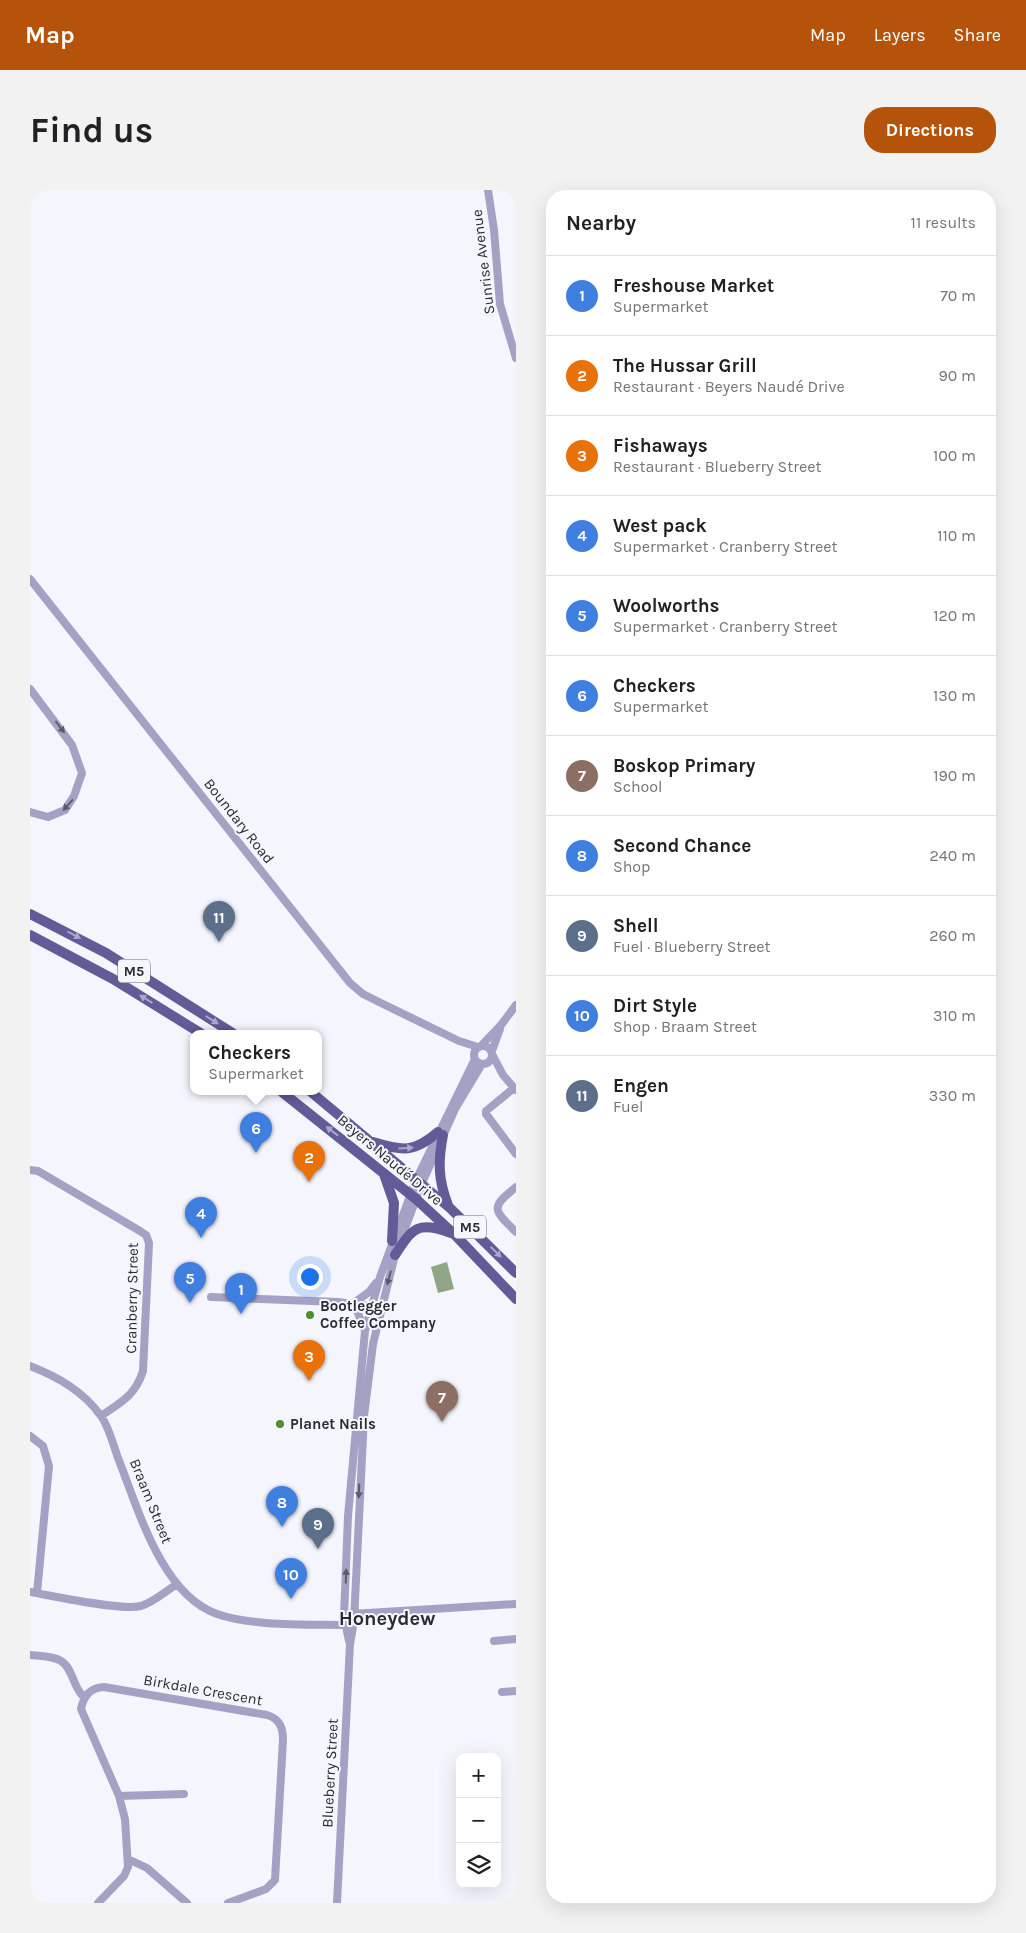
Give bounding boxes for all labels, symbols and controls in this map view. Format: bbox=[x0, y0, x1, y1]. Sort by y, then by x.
text: Map bbox=[25, 21, 75, 49]
text: Map bbox=[810, 24, 846, 46]
text: Layers bbox=[874, 24, 926, 46]
text: Share bbox=[954, 24, 1001, 46]
button: Directions bbox=[864, 107, 996, 153]
text: Find us bbox=[30, 110, 153, 151]
street label: Sunrise Avenue bbox=[468, 208, 498, 316]
text: Nearby bbox=[566, 211, 636, 235]
text: 11 results bbox=[911, 213, 976, 232]
text: Freshouse Market bbox=[613, 275, 774, 297]
text: 1 bbox=[579, 286, 585, 305]
text: 70 m bbox=[940, 286, 976, 305]
text: Supermarket bbox=[613, 297, 709, 316]
text: The Hussar Grill bbox=[613, 355, 757, 377]
text: 2 bbox=[577, 366, 587, 385]
text: 90 m bbox=[938, 366, 976, 385]
text: Restaurant · Beyers Naudé Drive bbox=[613, 377, 845, 396]
text: Fishaways bbox=[613, 435, 708, 457]
text: 3 bbox=[577, 446, 587, 465]
text: 100 m bbox=[933, 446, 976, 465]
text: Restaurant · Blueberry Street bbox=[613, 457, 821, 476]
text: West pack bbox=[613, 515, 707, 537]
text: 4 bbox=[577, 526, 587, 545]
text: 110 m bbox=[937, 526, 976, 545]
text: Supermarket · Cranberry Street bbox=[613, 537, 837, 556]
text: Woolworths bbox=[613, 595, 720, 617]
text: 5 bbox=[577, 606, 587, 625]
text: 120 m bbox=[933, 606, 976, 625]
text: Supermarket · Cranberry Street bbox=[613, 617, 837, 636]
text: Checkers bbox=[613, 675, 696, 697]
text: 6 bbox=[577, 686, 587, 705]
text: 130 m bbox=[933, 686, 976, 705]
text: Supermarket bbox=[613, 697, 709, 716]
one-way arrow bbox=[55, 720, 65, 734]
text: Boskop Primary bbox=[613, 755, 755, 777]
text: 7 bbox=[578, 766, 586, 785]
text: 190 m bbox=[933, 766, 976, 785]
street label: Boundary Road bbox=[200, 775, 278, 867]
text: School bbox=[613, 777, 663, 796]
one-way arrow bbox=[62, 799, 73, 812]
text: Second Chance bbox=[613, 835, 751, 857]
text: 8 bbox=[577, 846, 587, 865]
text: 240 m bbox=[930, 846, 976, 865]
text: Shop bbox=[613, 857, 650, 876]
pin: 11 bbox=[203, 901, 235, 942]
text: Shell bbox=[613, 915, 659, 937]
text: 9 bbox=[577, 926, 587, 945]
text: 260 m bbox=[929, 926, 976, 945]
one-way arrow bbox=[67, 931, 80, 940]
text: Fuel · Blueberry Street bbox=[613, 937, 771, 956]
road number: M5 bbox=[118, 959, 150, 982]
one-way arrow bbox=[139, 994, 152, 1003]
text: Dirt Style bbox=[613, 995, 697, 1017]
text: 10 bbox=[574, 1006, 590, 1025]
text: 310 m bbox=[933, 1006, 976, 1025]
one-way arrow bbox=[206, 1015, 219, 1024]
text: Shop · Braam Street bbox=[613, 1017, 757, 1036]
popup bbox=[190, 1030, 322, 1095]
text: Checkers bbox=[208, 1042, 291, 1064]
text: Supermarket bbox=[208, 1064, 304, 1083]
text: Engen bbox=[613, 1075, 669, 1097]
text: 11 bbox=[576, 1086, 588, 1105]
text: 330 m bbox=[929, 1086, 976, 1105]
text: Fuel bbox=[613, 1097, 643, 1116]
street label: Beyers Naudé Drive bbox=[334, 1111, 446, 1209]
pin: 6 bbox=[240, 1112, 272, 1153]
one-way arrow bbox=[326, 1125, 339, 1136]
pin: 2 bbox=[293, 1141, 325, 1182]
one-way arrow bbox=[398, 1144, 414, 1152]
pin: 4 bbox=[185, 1197, 217, 1238]
road number: M5 bbox=[454, 1216, 486, 1238]
street label: Cranberry Street bbox=[122, 1242, 142, 1354]
one-way arrow bbox=[489, 1246, 501, 1258]
pin: 5 bbox=[174, 1262, 206, 1303]
your location bbox=[297, 1264, 323, 1290]
one-way arrow bbox=[385, 1271, 393, 1286]
pin: 1 bbox=[225, 1273, 257, 1314]
place label: Bootlegger Coffee Company bbox=[320, 1297, 436, 1332]
marker: Bootlegger Coffee Company bbox=[304, 1309, 316, 1321]
pin: 3 bbox=[293, 1340, 325, 1381]
pin: 7 bbox=[426, 1381, 458, 1422]
place label: Planet Nails bbox=[290, 1415, 376, 1433]
marker: Planet Nails bbox=[274, 1418, 286, 1430]
street label: Braam Street bbox=[126, 1456, 176, 1546]
one-way arrow bbox=[355, 1483, 363, 1499]
pin: 8 bbox=[266, 1486, 298, 1527]
pin: 9 bbox=[302, 1508, 334, 1549]
pin: 10 bbox=[275, 1558, 307, 1599]
one-way arrow bbox=[342, 1568, 350, 1584]
district label: Honeydew bbox=[339, 1607, 435, 1630]
street label: Birkdale Crescent bbox=[142, 1671, 264, 1709]
street label: Blueberry Street bbox=[318, 1718, 342, 1828]
map controls bbox=[456, 1753, 501, 1888]
button: + bbox=[456, 1753, 501, 1798]
button: − bbox=[456, 1798, 501, 1843]
button: layers bbox=[456, 1843, 501, 1888]

